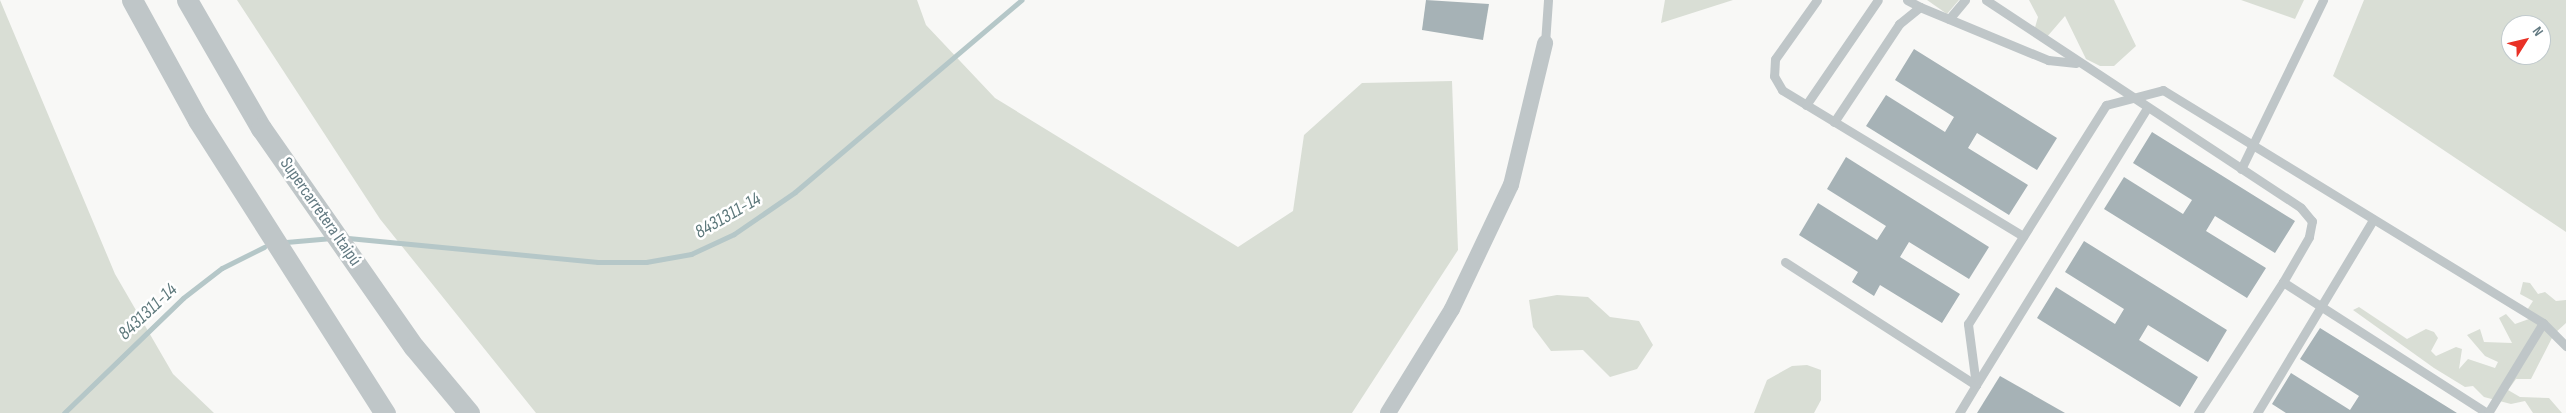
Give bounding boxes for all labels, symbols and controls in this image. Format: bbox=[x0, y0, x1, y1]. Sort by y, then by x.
north arrow bbox=[2501, 15, 2551, 65]
text: N bbox=[2529, 23, 2547, 39]
street label: Supercarretera Itaipú bbox=[275, 154, 365, 270]
water label: 8431311-14 bbox=[691, 188, 765, 244]
water label: 8431311-14 bbox=[114, 279, 182, 345]

